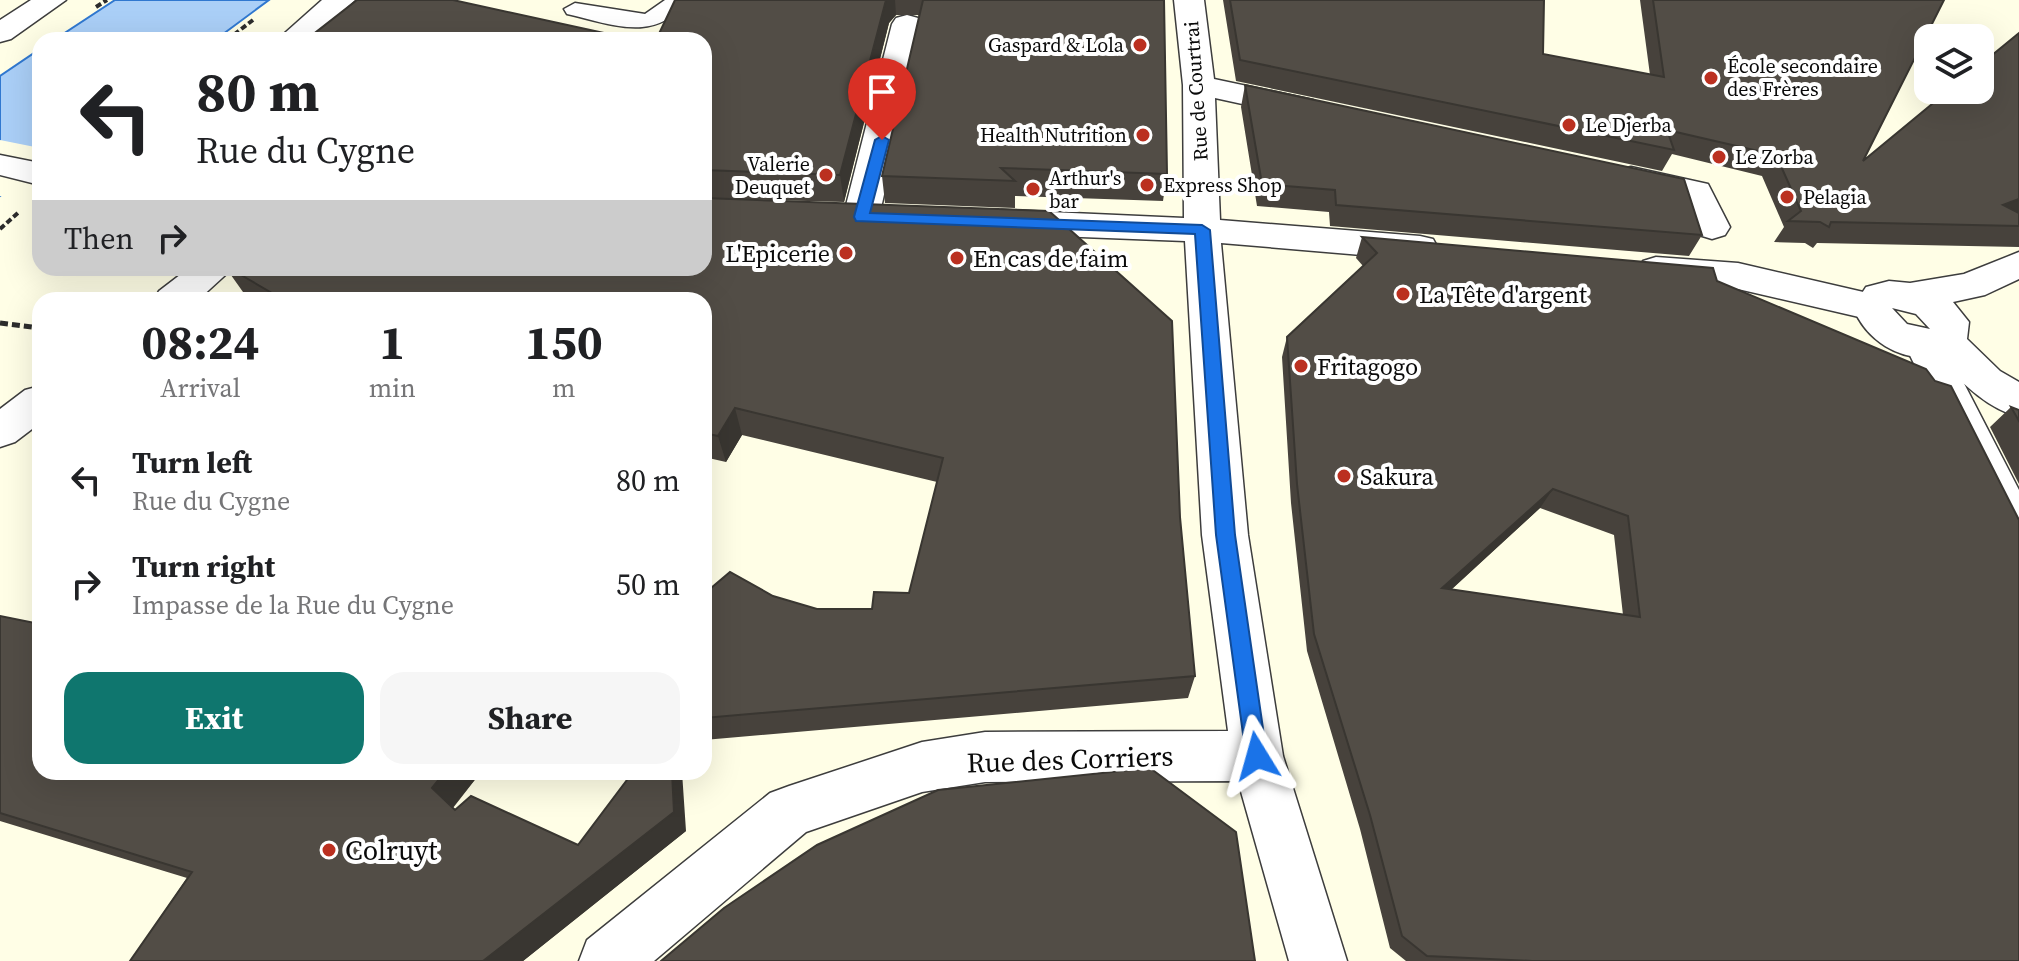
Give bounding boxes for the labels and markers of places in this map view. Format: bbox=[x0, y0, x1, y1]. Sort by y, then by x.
place label: Gaspard & Lola bbox=[988, 31, 1125, 59]
marker: Gaspard & Lola bbox=[1131, 36, 1149, 54]
place label: École secondaire des Frères bbox=[1727, 52, 1878, 103]
pin bbox=[848, 58, 916, 140]
marker: École secondaire des Frères bbox=[1702, 69, 1720, 87]
place label: Le Djerba bbox=[1585, 111, 1672, 139]
marker: Le Djerba bbox=[1560, 116, 1578, 134]
place label: Health Nutrition bbox=[980, 121, 1127, 149]
marker: Health Nutrition bbox=[1134, 126, 1152, 144]
place label: Le Zorba bbox=[1735, 143, 1815, 171]
marker: Le Zorba bbox=[1710, 148, 1728, 166]
place label: Valerie Deuquet bbox=[735, 150, 810, 201]
place label: Arthur's bar bbox=[1049, 164, 1121, 215]
marker: Valerie Deuquet bbox=[817, 166, 835, 184]
place label: Express Shop bbox=[1163, 171, 1282, 199]
marker: Express Shop bbox=[1138, 176, 1156, 194]
marker: Arthur's bar bbox=[1024, 180, 1042, 198]
place label: Pelagia bbox=[1803, 183, 1867, 211]
marker: Pelagia bbox=[1778, 188, 1796, 206]
place label: L'Epicerie bbox=[725, 237, 830, 270]
place label: En cas de faim bbox=[973, 242, 1128, 275]
marker: L'Epicerie bbox=[837, 244, 855, 262]
marker: En cas de faim bbox=[948, 249, 966, 267]
place label: La Tête d'argent bbox=[1419, 278, 1587, 311]
marker: La Tête d'argent bbox=[1394, 285, 1412, 303]
place label: Fritagogo bbox=[1317, 350, 1418, 383]
marker: Fritagogo bbox=[1292, 357, 1310, 375]
place label: Sakura bbox=[1360, 460, 1435, 493]
marker: Sakura bbox=[1335, 467, 1353, 485]
place label: Colruyt bbox=[345, 831, 438, 869]
marker: Colruyt bbox=[320, 841, 338, 859]

